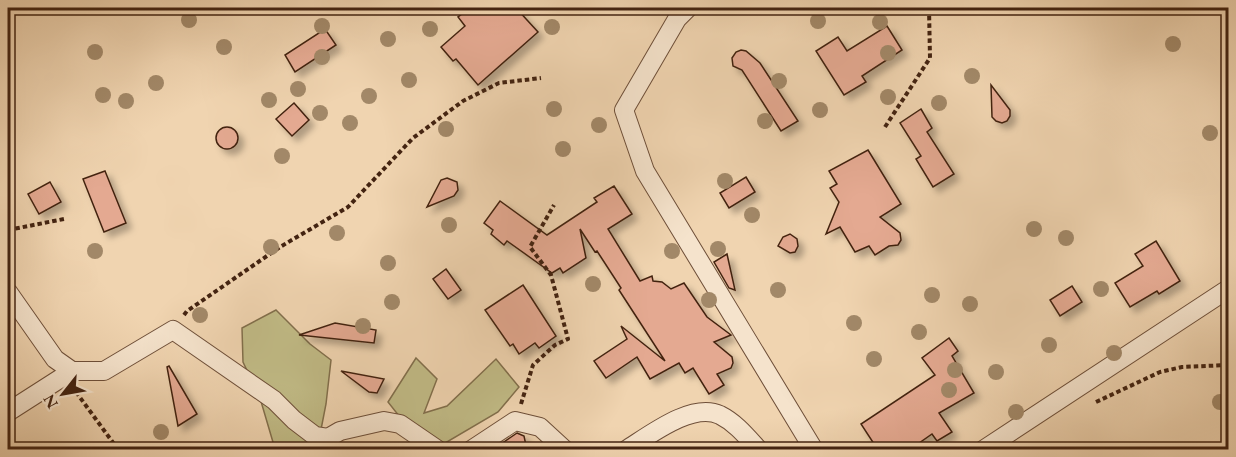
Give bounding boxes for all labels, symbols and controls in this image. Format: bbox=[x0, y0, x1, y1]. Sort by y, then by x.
north arrow bbox=[33, 364, 93, 424]
text: N bbox=[38, 390, 63, 412]

